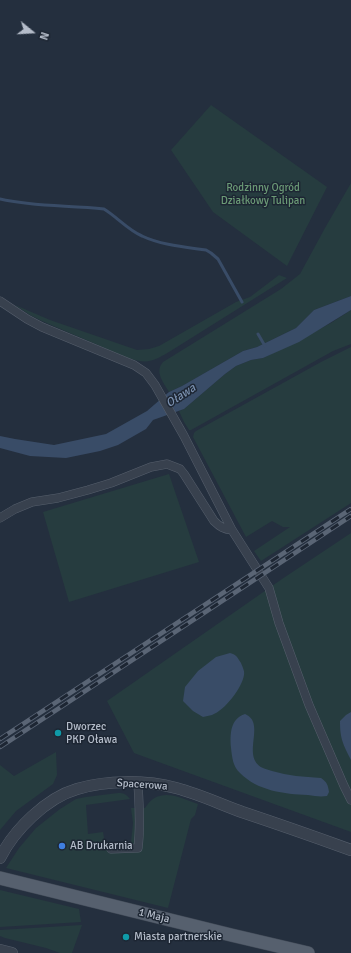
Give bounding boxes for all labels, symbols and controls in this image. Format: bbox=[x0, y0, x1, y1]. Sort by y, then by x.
north arrow bbox=[12, 12, 52, 52]
text: N bbox=[37, 30, 51, 42]
park label: Rodzinny Ogród Działkowy Tulipan bbox=[221, 181, 305, 207]
water label: Oława bbox=[163, 381, 199, 411]
place label: Dworzec PKP Oława bbox=[66, 720, 117, 746]
marker: Dworzec PKP Oława bbox=[53, 728, 63, 738]
street label: Spacerowa bbox=[116, 777, 168, 793]
place label: AB Drukarnia bbox=[70, 839, 133, 853]
marker: AB Drukarnia bbox=[57, 841, 67, 851]
street label: 1 Maja bbox=[137, 906, 171, 926]
place label: Miasta partnerskie bbox=[134, 930, 222, 944]
marker: Miasta partnerskie bbox=[121, 932, 131, 942]

